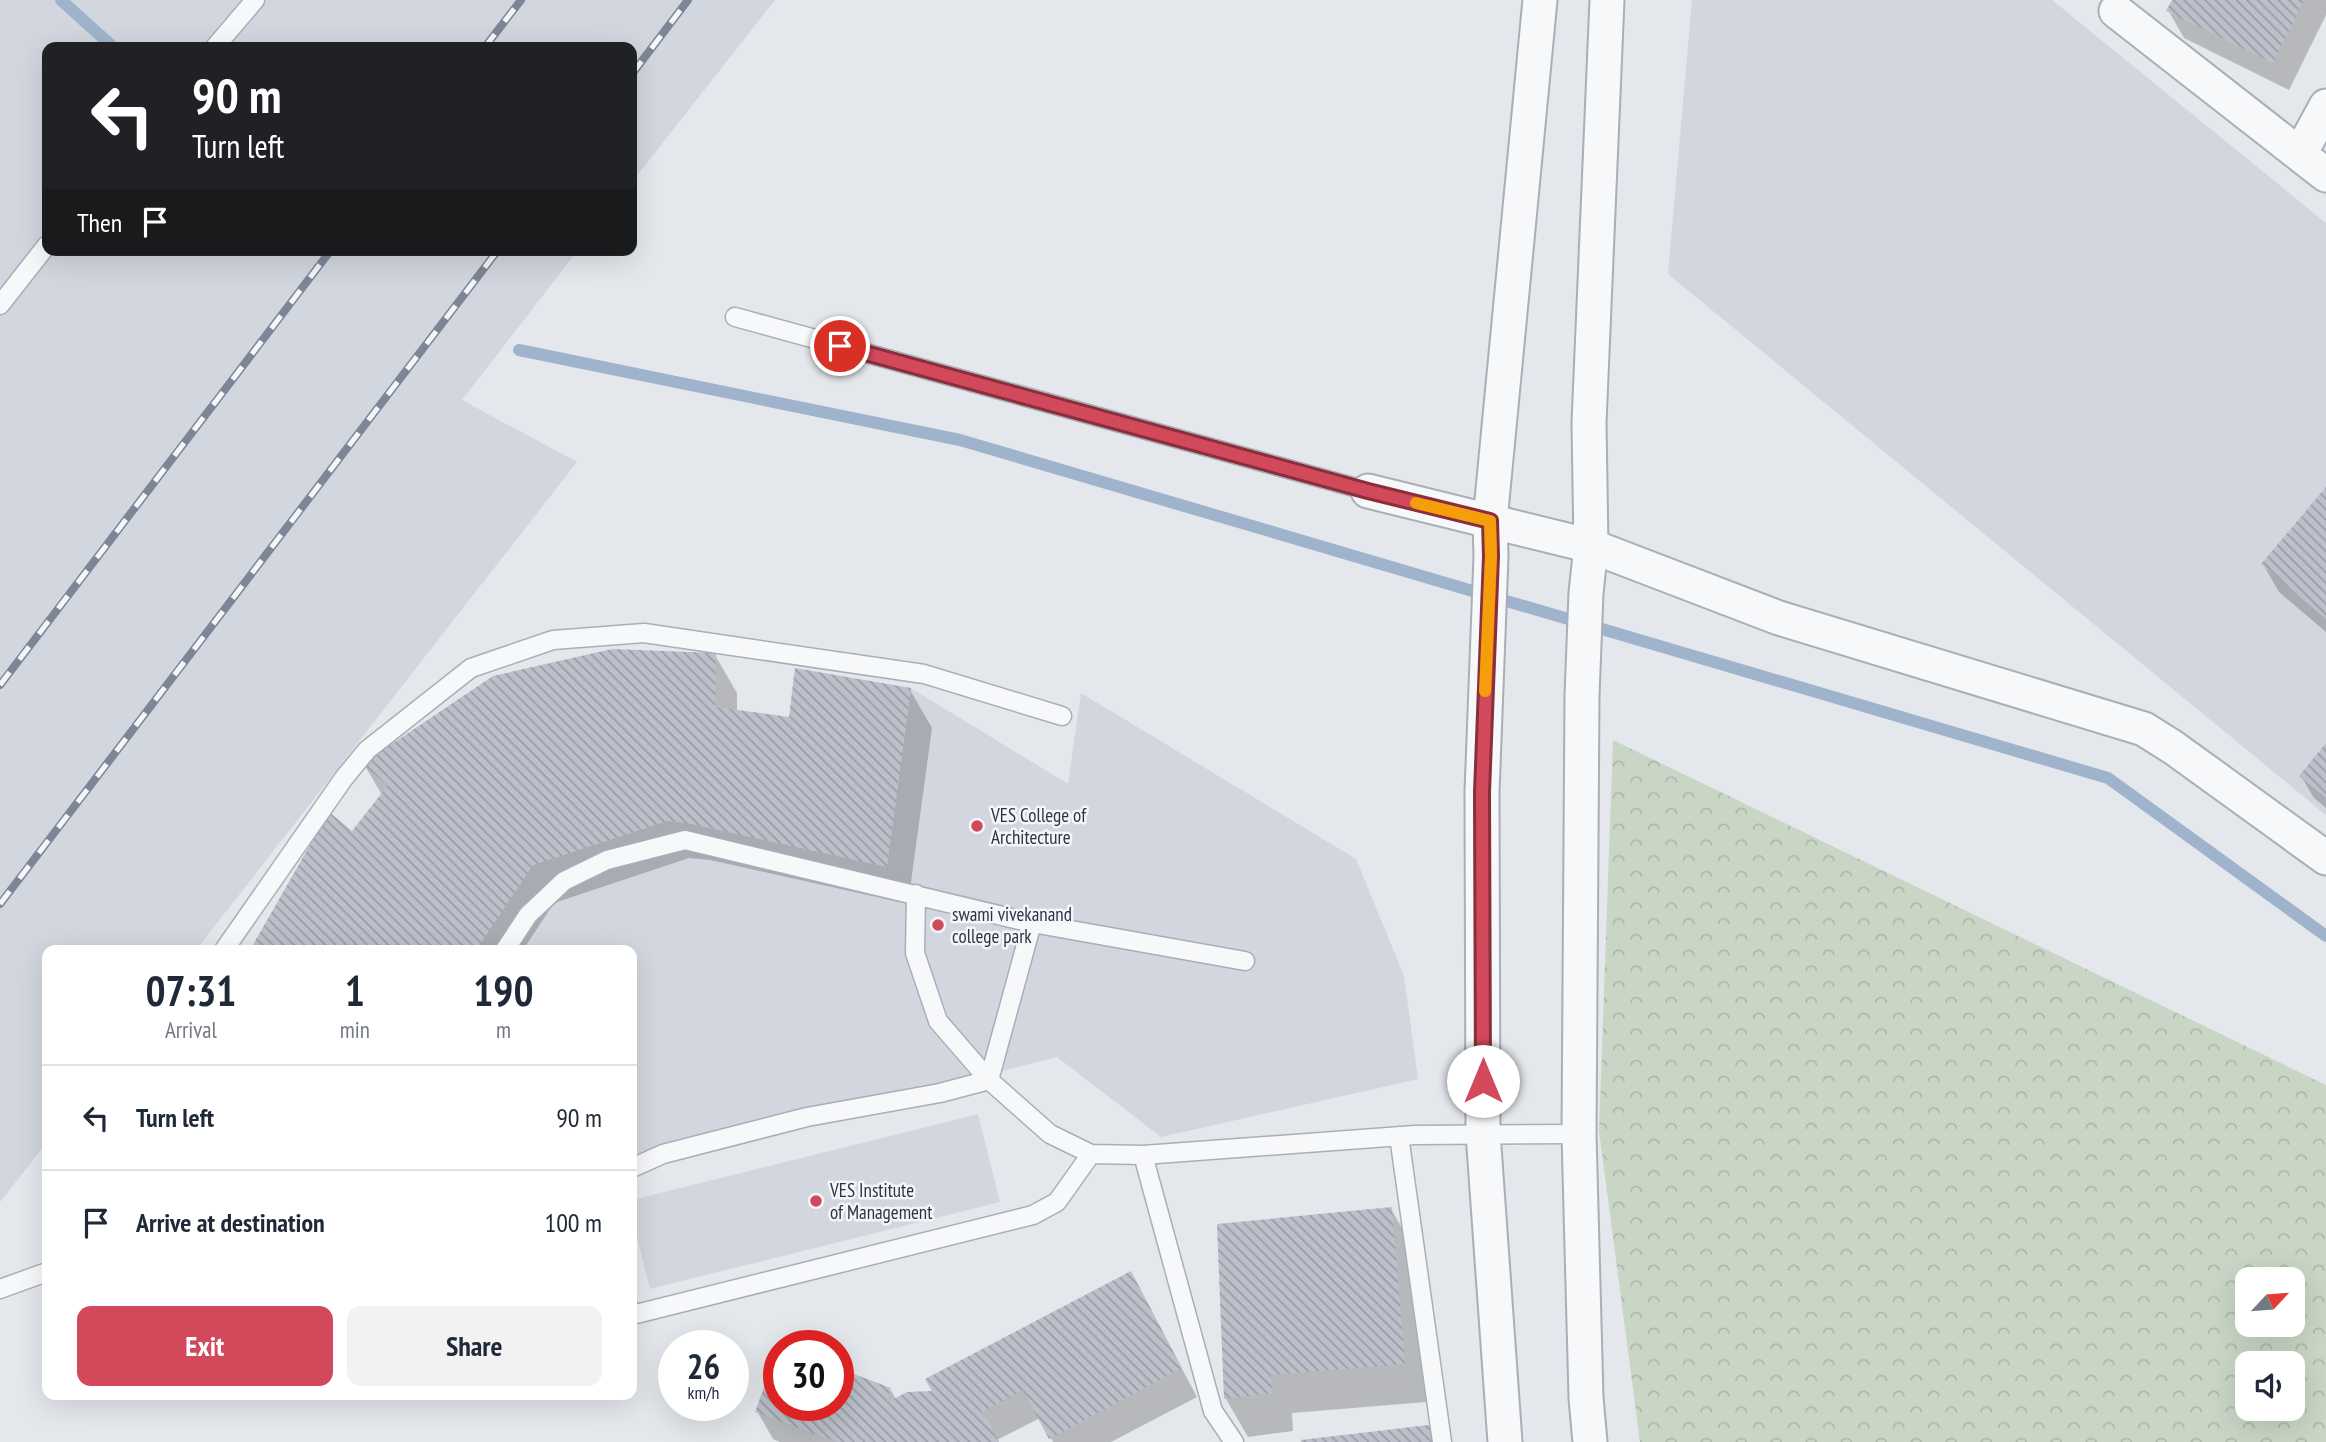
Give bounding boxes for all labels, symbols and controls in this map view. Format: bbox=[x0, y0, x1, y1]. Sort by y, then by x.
text: 90 m bbox=[192, 63, 281, 127]
icon: left bbox=[77, 70, 168, 161]
text: Turn left bbox=[192, 125, 284, 167]
icon: arrive bbox=[136, 203, 174, 241]
text: Then bbox=[77, 206, 122, 239]
pin bbox=[810, 316, 870, 376]
icon: arrive bbox=[821, 327, 859, 365]
place label: VES College of Architecture bbox=[990, 803, 1087, 849]
marker: VES College of Architecture bbox=[969, 818, 985, 834]
place label: swami vivekanand college park bbox=[952, 902, 1072, 948]
marker: swami vivekanand college park bbox=[930, 917, 946, 933]
text: 07:31 bbox=[145, 963, 236, 1018]
text: 1 bbox=[345, 963, 365, 1018]
text: 190 bbox=[473, 963, 534, 1018]
text: Arrival bbox=[165, 1015, 217, 1044]
text: min bbox=[340, 1015, 370, 1044]
text: m bbox=[496, 1015, 511, 1044]
position arrow bbox=[1446, 1044, 1520, 1118]
icon: left bbox=[77, 1099, 115, 1137]
text: Turn left bbox=[136, 1101, 214, 1134]
text: 90 m bbox=[556, 1101, 602, 1134]
place label: VES Institute of Management bbox=[829, 1178, 933, 1224]
marker: VES Institute of Management bbox=[808, 1193, 824, 1209]
icon: arrive bbox=[77, 1204, 115, 1242]
text: Arrive at destination bbox=[136, 1206, 325, 1239]
text: 100 m bbox=[544, 1206, 602, 1239]
north arrow bbox=[2235, 1267, 2305, 1337]
map controls bbox=[2235, 1267, 2305, 1421]
button: Exit bbox=[77, 1306, 333, 1386]
button: Share bbox=[347, 1306, 602, 1386]
speed limit sign: 30 bbox=[763, 1330, 854, 1421]
text: 26 bbox=[687, 1343, 720, 1389]
button: sound bbox=[2235, 1351, 2305, 1421]
text: km/h bbox=[688, 1381, 719, 1404]

